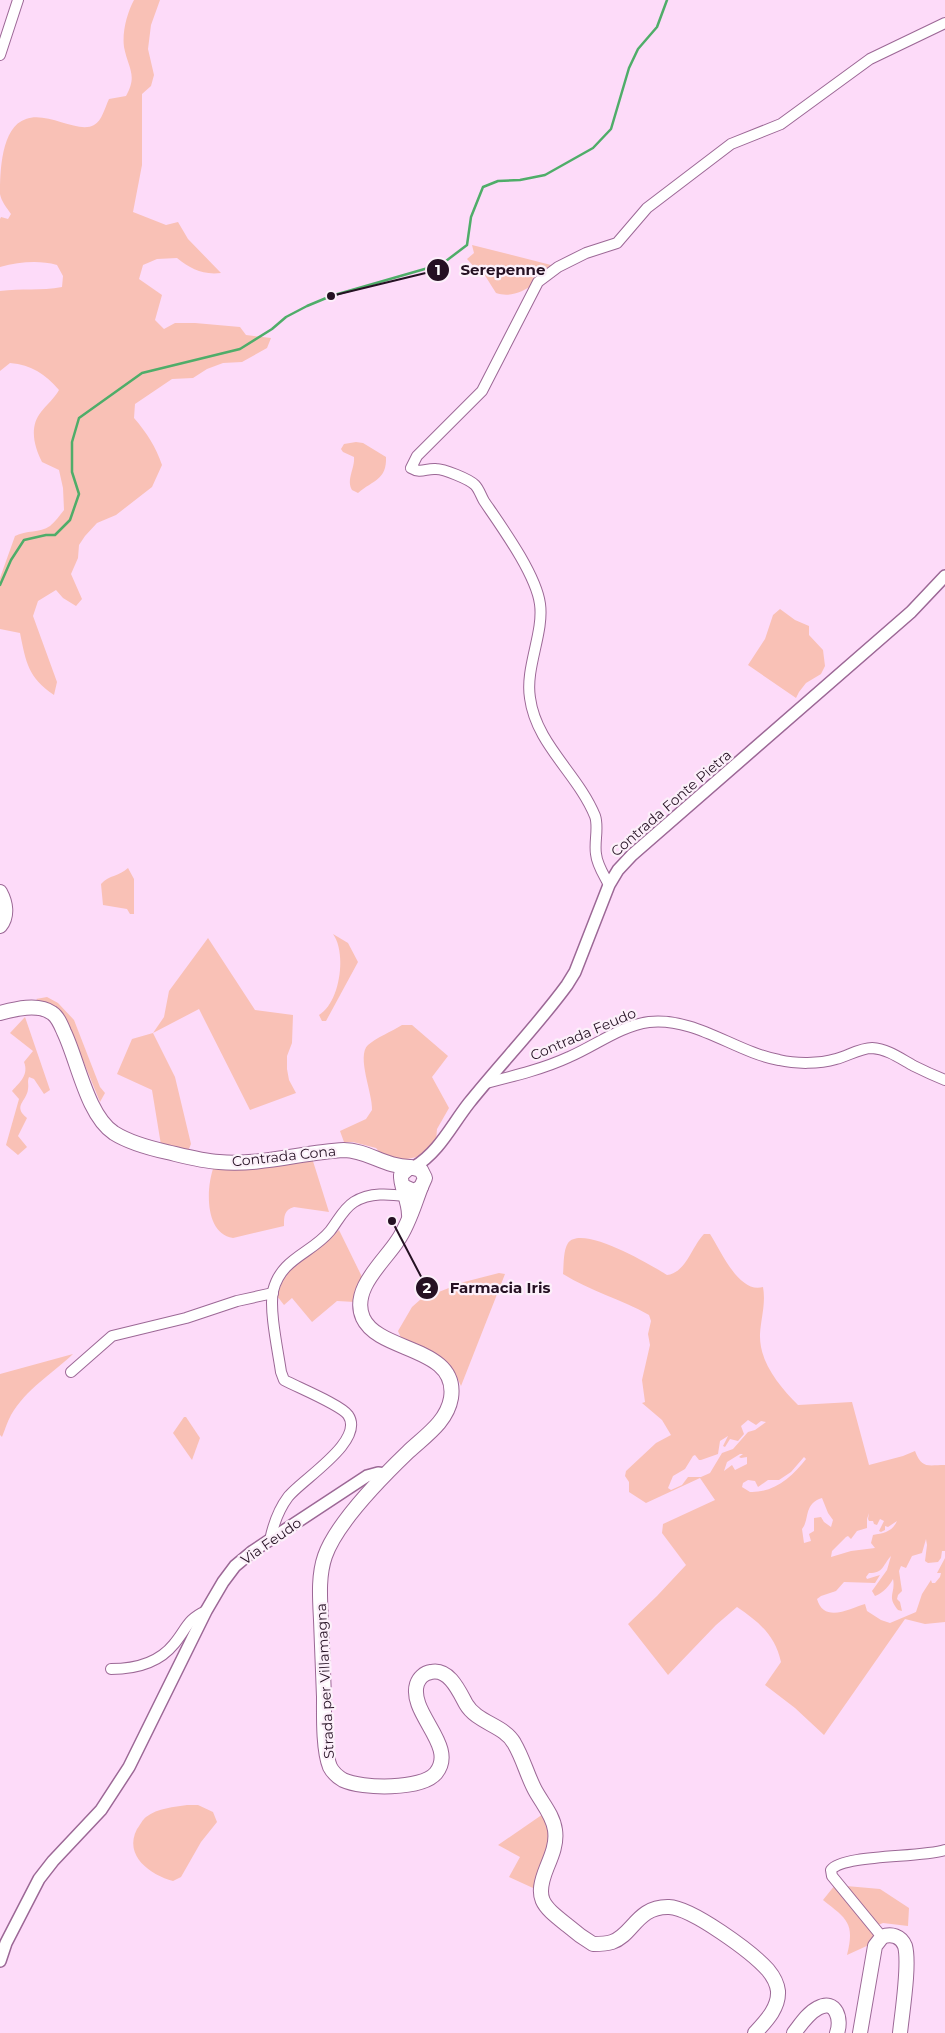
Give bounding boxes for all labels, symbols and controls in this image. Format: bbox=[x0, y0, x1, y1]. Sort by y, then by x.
callout: Serepenne bbox=[426, 255, 556, 285]
text: 1 bbox=[435, 260, 441, 279]
text: Serepenne bbox=[461, 260, 545, 279]
street label: Contrada Fonte Pietra bbox=[607, 746, 735, 860]
street label: Contrada Feudo bbox=[527, 1004, 639, 1064]
street label: Contrada Cona bbox=[231, 1142, 337, 1170]
callout: Farmacia Iris bbox=[415, 1273, 560, 1303]
text: 2 bbox=[423, 1278, 432, 1297]
text: Farmacia Iris bbox=[450, 1278, 550, 1297]
street label: Via Feudo bbox=[237, 1513, 305, 1568]
street label: Strada per Villamagna bbox=[312, 1603, 338, 1759]

